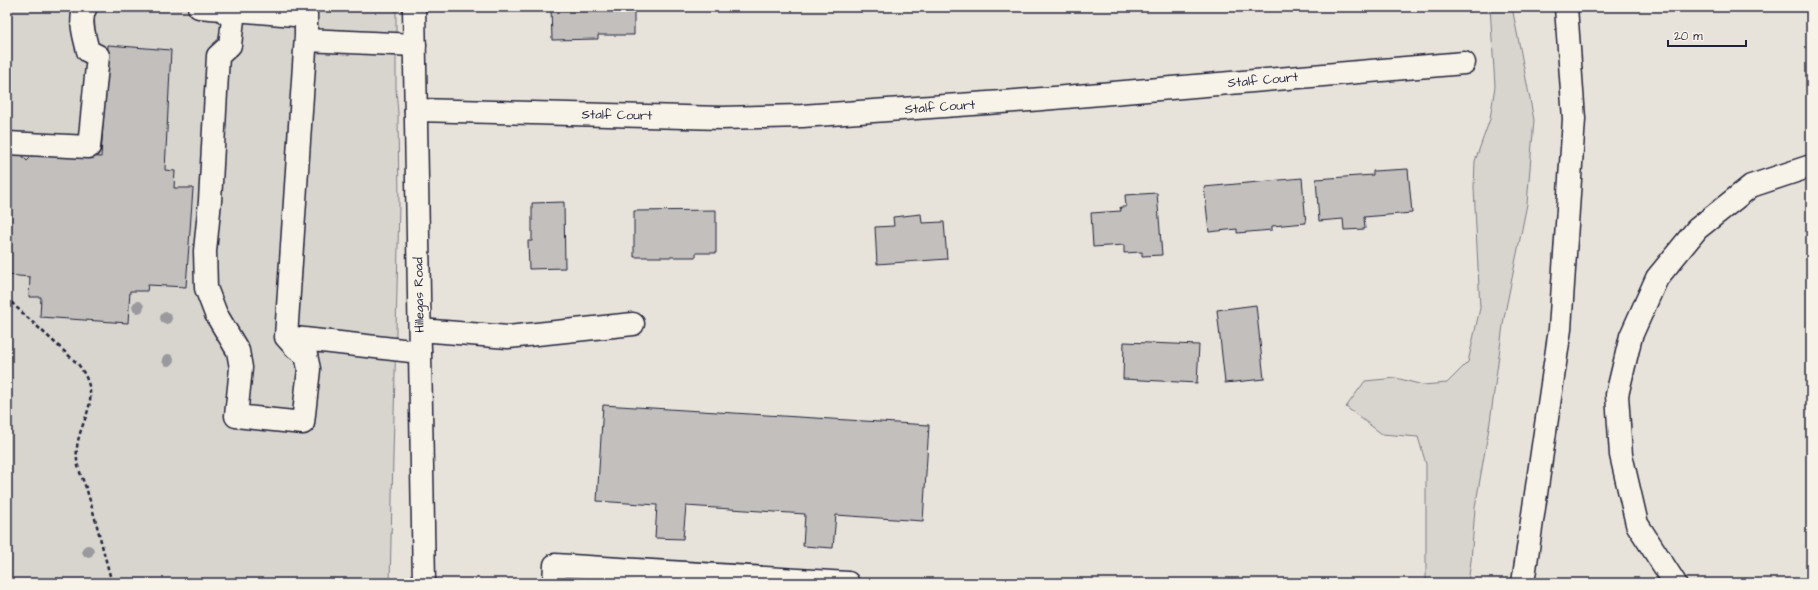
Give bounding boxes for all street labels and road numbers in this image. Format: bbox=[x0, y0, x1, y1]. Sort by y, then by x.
street label: Stalf Court bbox=[1227, 68, 1300, 92]
street label: Stalf Court bbox=[904, 96, 977, 118]
street label: Stalf Court bbox=[581, 105, 653, 125]
street label: Hillegas Road bbox=[409, 257, 430, 333]

